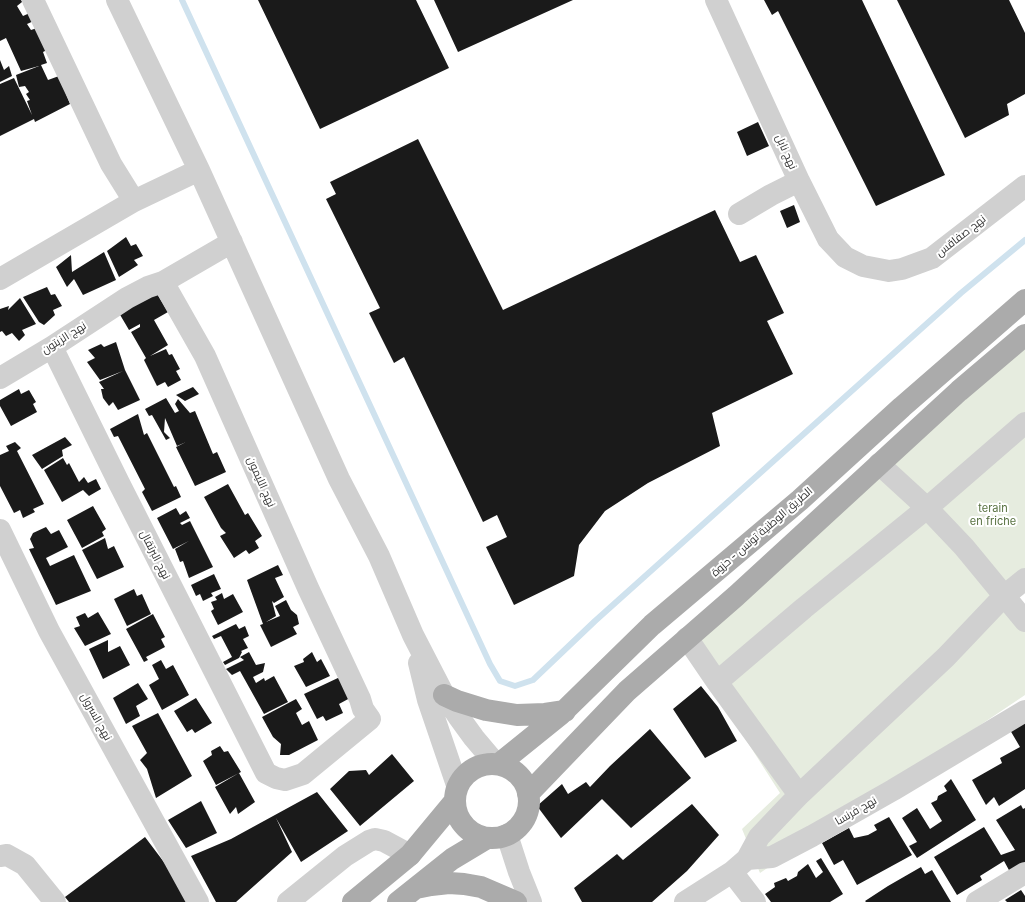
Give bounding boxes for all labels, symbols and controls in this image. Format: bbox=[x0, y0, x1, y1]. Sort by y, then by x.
street label: نهج نابل bbox=[772, 132, 800, 172]
street label: نهج صفاقس bbox=[933, 212, 989, 260]
street label: نهج الزيتون bbox=[39, 319, 89, 357]
street label: نهج الليمون bbox=[244, 455, 278, 509]
street label: الطريق الوطنية تونس - حزوة bbox=[709, 484, 815, 580]
park label: terain en friche bbox=[970, 502, 1016, 528]
street label: نهج البرتقال bbox=[137, 528, 173, 582]
street label: نهج السرول bbox=[78, 691, 114, 743]
street label: نهج فرنسا bbox=[833, 794, 879, 828]

